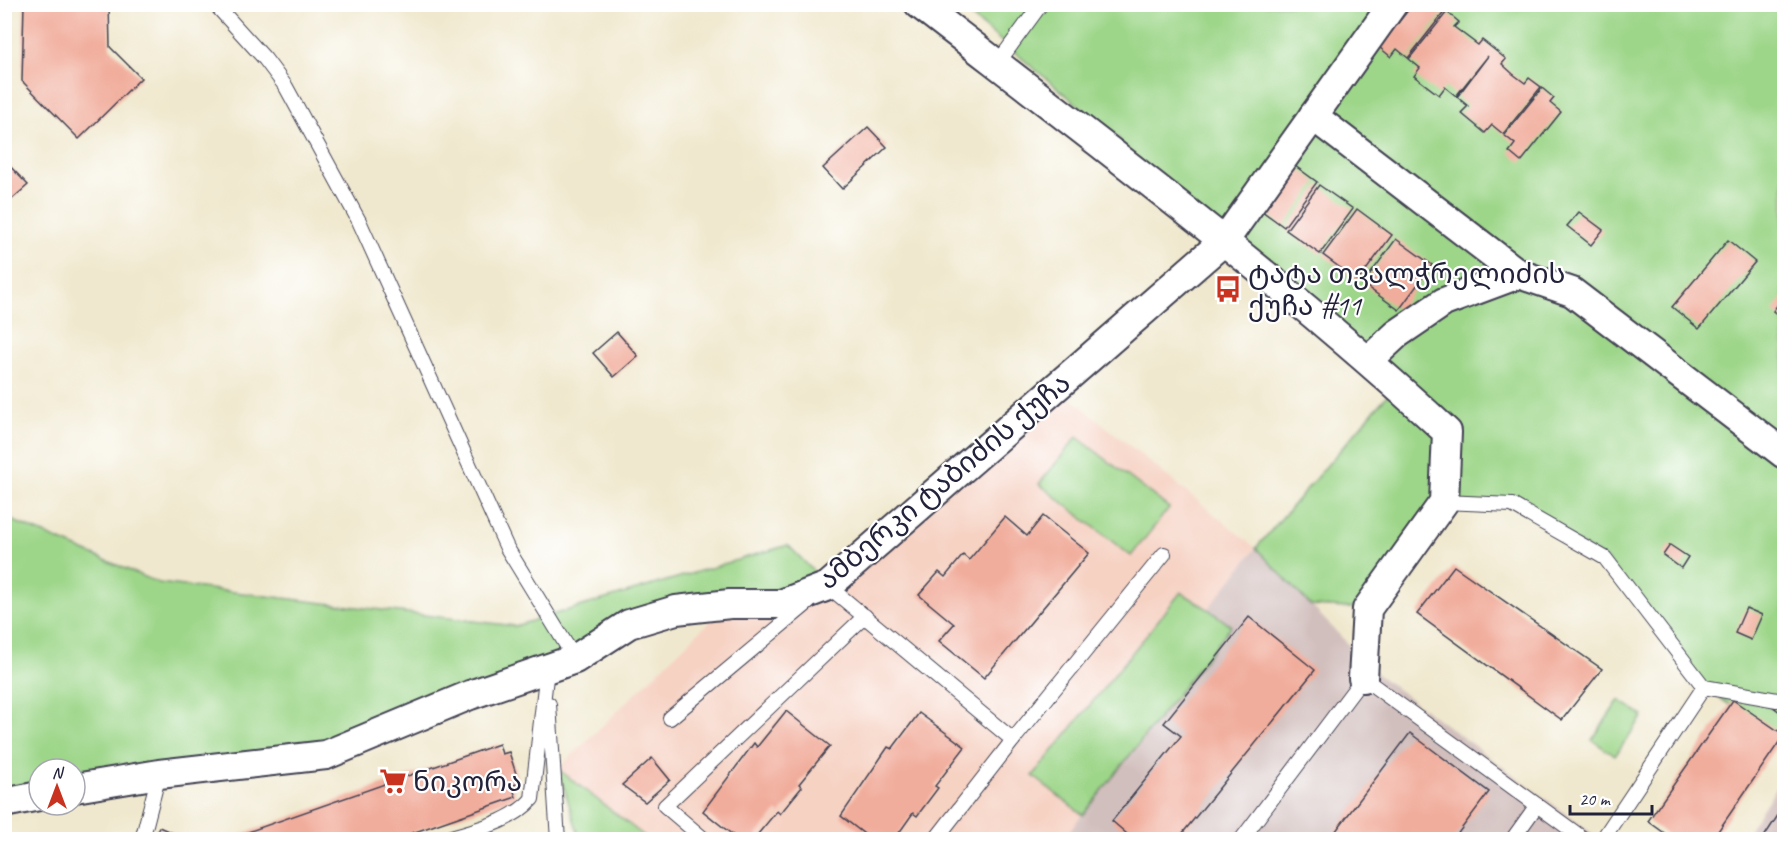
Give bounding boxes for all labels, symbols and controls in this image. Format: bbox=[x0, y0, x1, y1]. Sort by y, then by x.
place label: ტატა თვალჭრელიძის ქუჩა #11 bbox=[1248, 256, 1566, 323]
bus stop icon: ტატა თვალჭრელიძის ქუჩა #11 bbox=[1213, 274, 1243, 304]
street label: ამბერკი ტაბიძის ქუჩა bbox=[811, 365, 1077, 597]
north arrow bbox=[27, 757, 87, 817]
text: N bbox=[52, 763, 65, 783]
place label: ნიკორა bbox=[413, 764, 522, 799]
supermarket icon: ნიკორა bbox=[378, 766, 408, 796]
scale bar bbox=[1570, 778, 1652, 816]
text: 20 m bbox=[1579, 788, 1612, 810]

